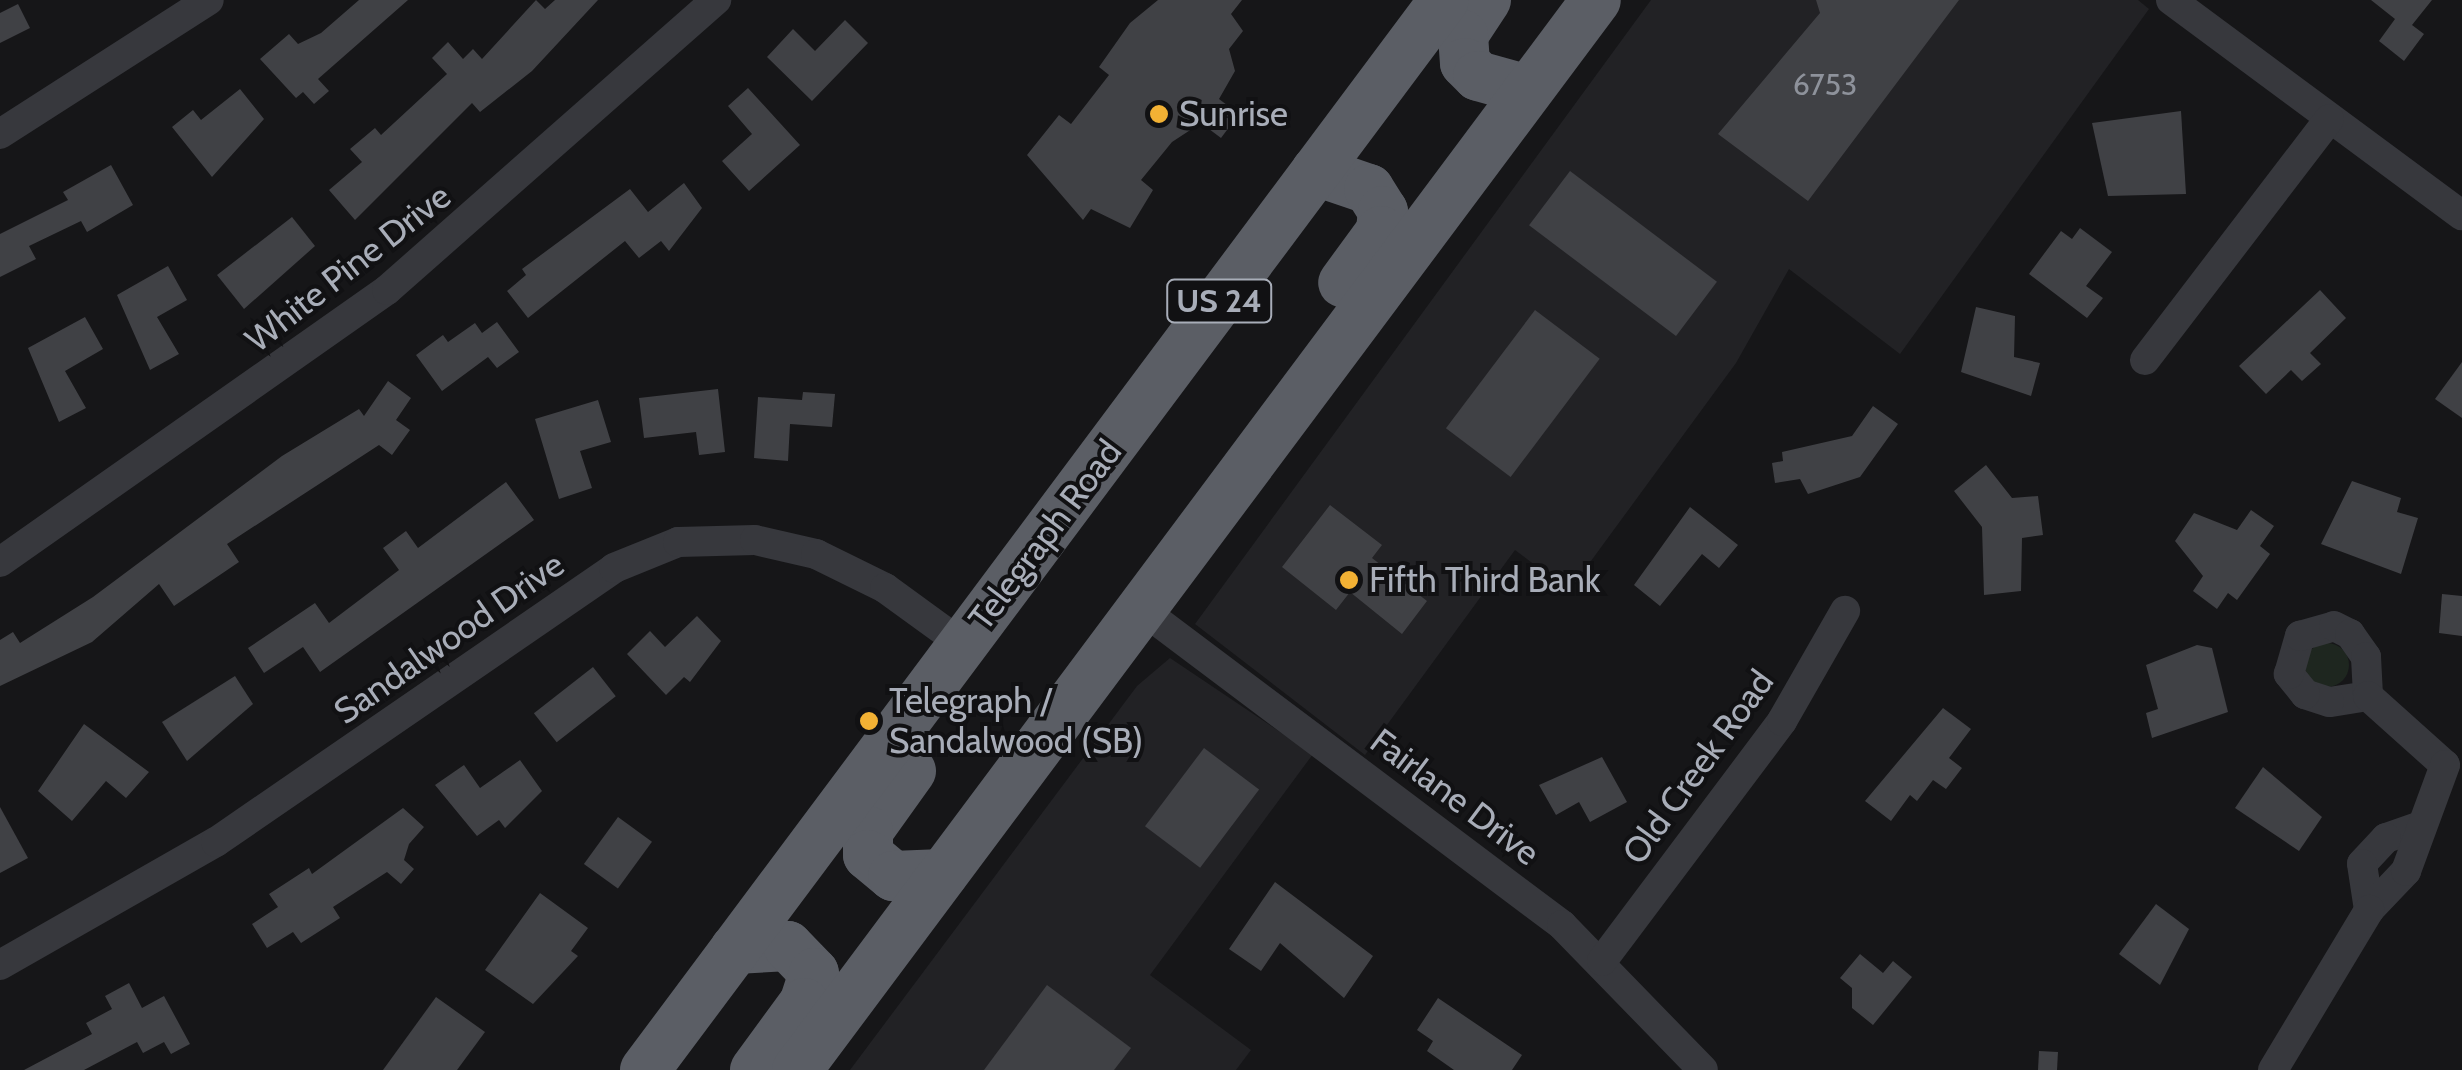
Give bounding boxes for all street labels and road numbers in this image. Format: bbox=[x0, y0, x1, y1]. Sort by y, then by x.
street label: White Pine Drive bbox=[237, 175, 459, 361]
road number: US 24 bbox=[1164, 274, 1274, 328]
street label: Telegraph Road bbox=[960, 432, 1130, 638]
street label: Sandalwood Drive bbox=[326, 543, 572, 733]
street label: Old Creek Road bbox=[1614, 662, 1782, 872]
street label: Fairlane Drive bbox=[1362, 720, 1548, 874]

